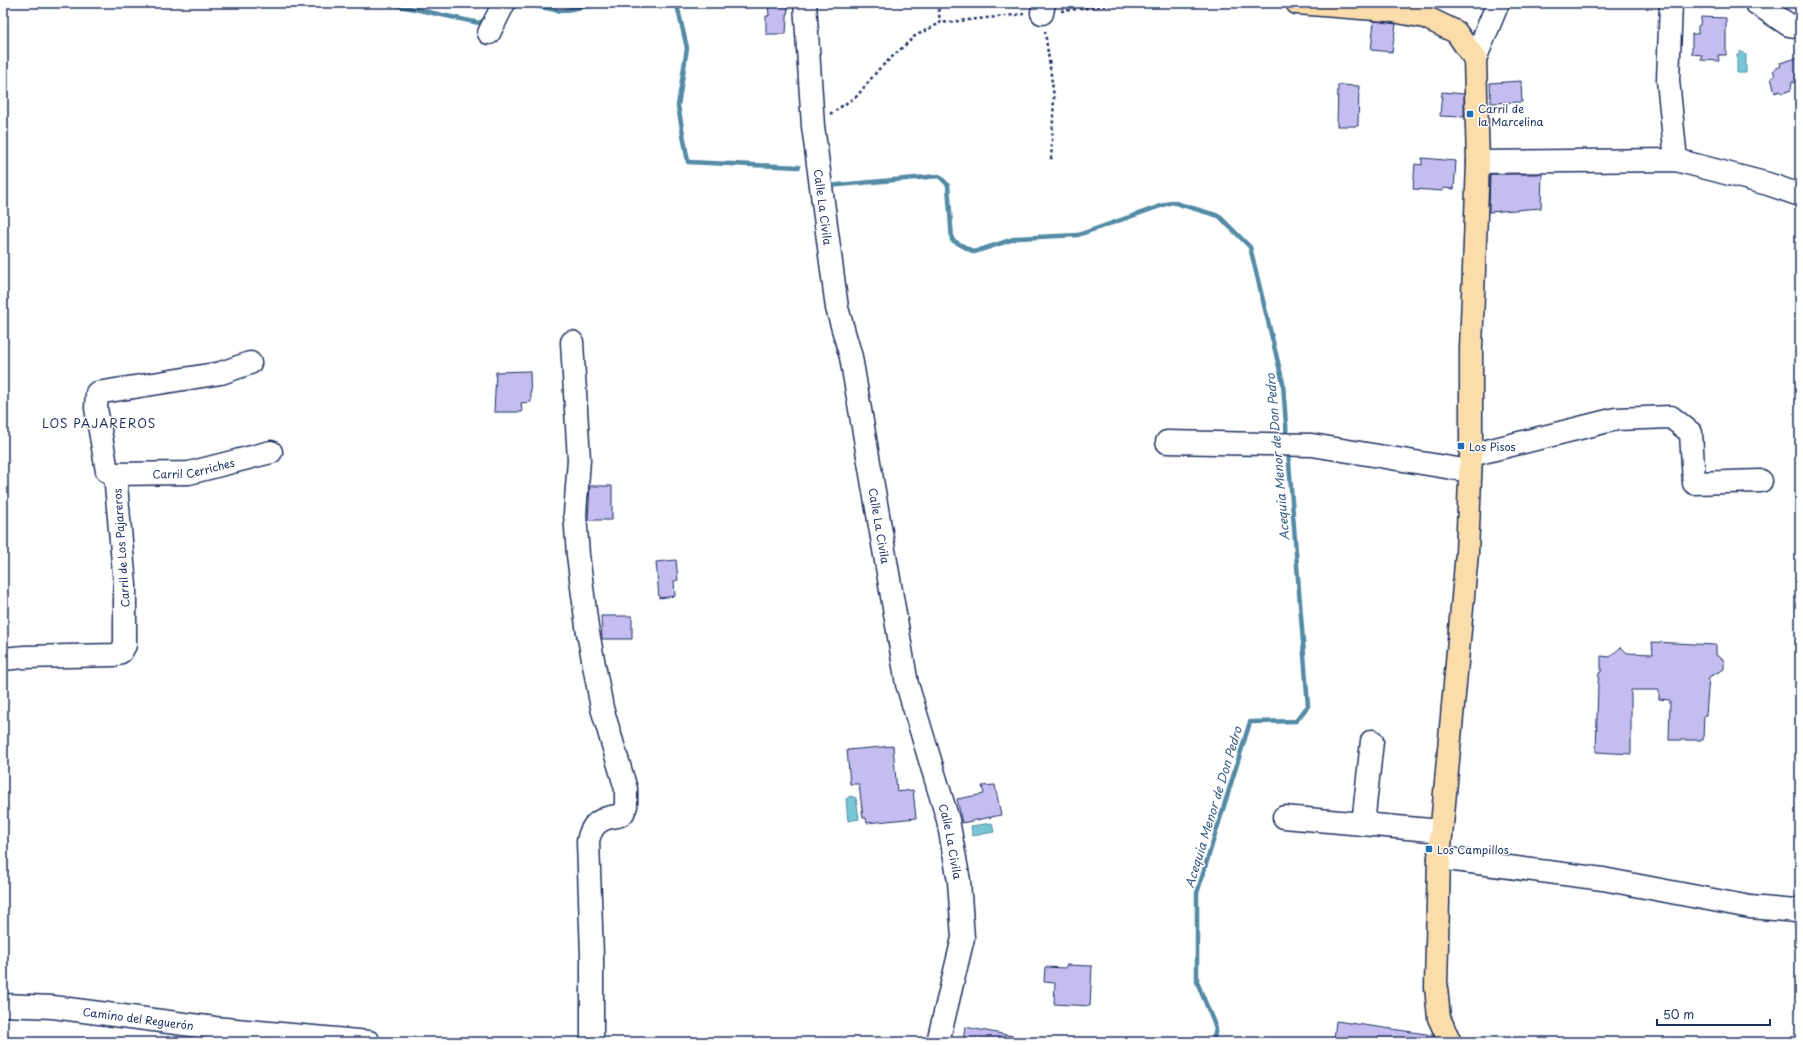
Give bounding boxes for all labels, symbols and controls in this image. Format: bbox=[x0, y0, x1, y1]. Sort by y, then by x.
place label: Carril de la Marcelina bbox=[1478, 100, 1544, 130]
marker: Carril de la Marcelina bbox=[1465, 109, 1475, 119]
street label: Calle La Civila bbox=[810, 168, 837, 246]
water label: Acequia Menor de Don Pedro bbox=[1261, 371, 1293, 541]
district label: LOS PAJAREROS bbox=[42, 414, 156, 432]
place label: Los Pisos bbox=[1469, 438, 1516, 455]
marker: Los Pisos bbox=[1456, 441, 1466, 451]
street label: Carril Cerriches bbox=[152, 453, 236, 482]
street label: Calle La Civila bbox=[865, 487, 895, 565]
street label: Carril de Los Pajareros bbox=[108, 488, 134, 608]
water label: Acequia Menor de Don Pedro bbox=[1180, 723, 1247, 890]
street label: Calle La Civila bbox=[935, 801, 967, 880]
place label: Los Campillos bbox=[1437, 841, 1509, 858]
marker: Los Campillos bbox=[1424, 844, 1434, 854]
scale bar bbox=[1657, 1001, 1770, 1027]
street label: Camino del Reguerón bbox=[82, 1002, 195, 1034]
text: 50 m bbox=[1663, 1005, 1694, 1023]

